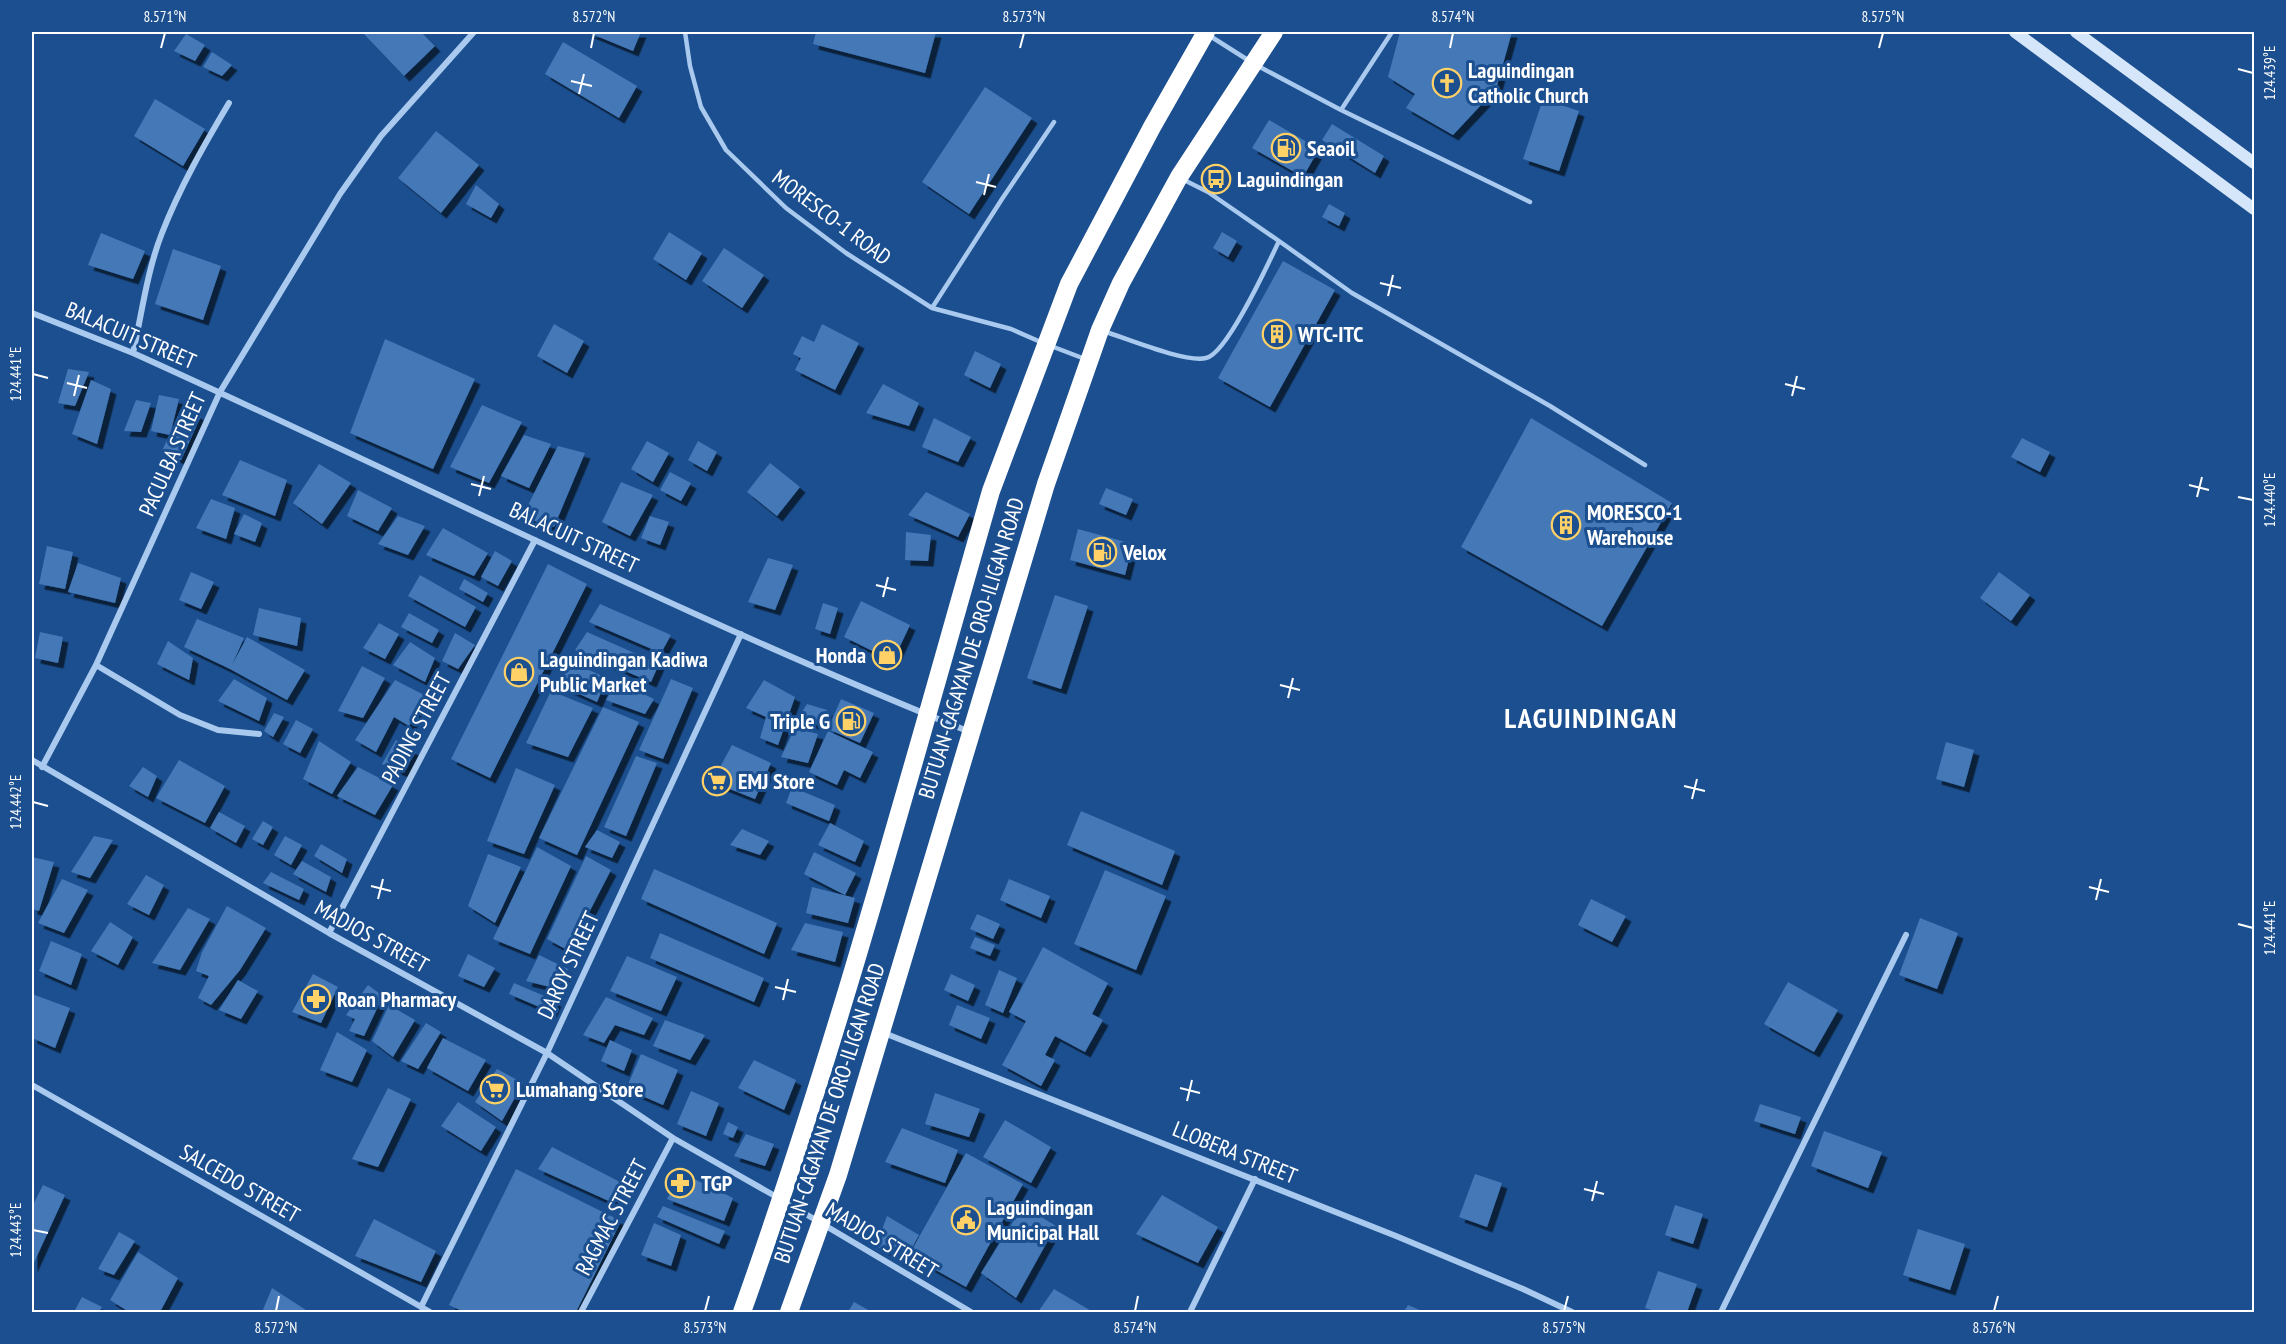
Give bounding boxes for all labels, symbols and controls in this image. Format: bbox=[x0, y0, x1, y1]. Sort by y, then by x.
text: 8.571°N bbox=[144, 7, 186, 26]
text: 8.572°N bbox=[573, 7, 615, 26]
text: 8.573°N bbox=[1003, 7, 1045, 26]
text: 8.574°N bbox=[1432, 7, 1474, 26]
text: 8.575°N bbox=[1862, 7, 1904, 26]
text: 124.439°E bbox=[2260, 46, 2279, 100]
place label: Laguindingan Catholic Church bbox=[1468, 56, 1589, 109]
church icon: Laguindingan Catholic Church bbox=[1431, 67, 1463, 99]
fuel station icon: Seaoil bbox=[1270, 132, 1302, 164]
place label: Seaoil bbox=[1307, 134, 1356, 162]
street label: MORESCO-1 ROAD bbox=[767, 163, 897, 271]
bus stop icon: Laguindingan bbox=[1200, 163, 1232, 195]
place label: Laguindingan bbox=[1237, 165, 1343, 193]
street label: BALACUIT STREET bbox=[62, 295, 201, 375]
building icon: WTC-ITC bbox=[1261, 318, 1293, 350]
place label: WTC-ITC bbox=[1297, 320, 1363, 348]
text: 124.441°E bbox=[6, 347, 25, 401]
street label: PACULBA STREET bbox=[132, 388, 212, 520]
text: 124.440°E bbox=[2260, 473, 2279, 527]
street label: BUTUAN-CAGAYAN DE ORO-ILIGAN ROAD bbox=[912, 494, 1030, 802]
street label: BALACUIT STREET bbox=[505, 495, 643, 579]
place label: MORESCO-1 Warehouse bbox=[1586, 498, 1683, 551]
building icon: MORESCO-1 Warehouse bbox=[1550, 509, 1582, 541]
fuel station icon: Velox bbox=[1086, 536, 1118, 568]
place label: Velox bbox=[1122, 538, 1167, 566]
shop icon: Honda bbox=[871, 639, 903, 671]
place label: Honda bbox=[816, 641, 866, 669]
place label: Laguindingan Kadiwa Public Market bbox=[540, 645, 708, 698]
shop icon: Laguindingan Kadiwa Public Market bbox=[503, 656, 535, 688]
street label: PADING STREET bbox=[375, 668, 457, 788]
district label: LAGUINDINGAN bbox=[1504, 699, 1678, 736]
fuel station icon: Triple G bbox=[835, 705, 867, 737]
place label: Triple G bbox=[770, 707, 830, 735]
supermarket icon: EMJ Store bbox=[701, 765, 733, 797]
place label: EMJ Store bbox=[738, 767, 815, 795]
text: 124.442°E bbox=[6, 775, 25, 829]
street label: MADJOS STREET bbox=[310, 893, 434, 979]
text: 124.441°E bbox=[2260, 901, 2279, 955]
street label: DAROY STREET bbox=[531, 907, 605, 1023]
street label: BUTUAN-CAGAYAN DE ORO-ILIGAN ROAD bbox=[767, 960, 891, 1266]
pharmacy icon: Roan Pharmacy bbox=[300, 983, 332, 1015]
place label: Roan Pharmacy bbox=[337, 985, 457, 1013]
supermarket icon: Lumahang Store bbox=[479, 1073, 511, 1105]
place label: Lumahang Store bbox=[516, 1075, 644, 1103]
street label: LLOBERA STREET bbox=[1169, 1114, 1301, 1190]
street label: SALCEDO STREET bbox=[175, 1137, 305, 1229]
street label: RAGMAC STREET bbox=[569, 1154, 653, 1280]
pharmacy icon: TGP bbox=[664, 1167, 696, 1199]
place label: TGP bbox=[701, 1169, 733, 1197]
place label: Laguindingan Municipal Hall bbox=[987, 1193, 1100, 1246]
street label: MADJOS STREET bbox=[821, 1196, 943, 1284]
text: 124.443°E bbox=[6, 1203, 25, 1257]
public building icon: Laguindingan Municipal Hall bbox=[950, 1204, 982, 1236]
text: 8.572°N bbox=[255, 1318, 297, 1337]
text: 8.573°N bbox=[684, 1318, 726, 1337]
text: 8.574°N bbox=[1114, 1318, 1156, 1337]
text: 8.575°N bbox=[1543, 1318, 1585, 1337]
text: 8.576°N bbox=[1973, 1318, 2015, 1337]

